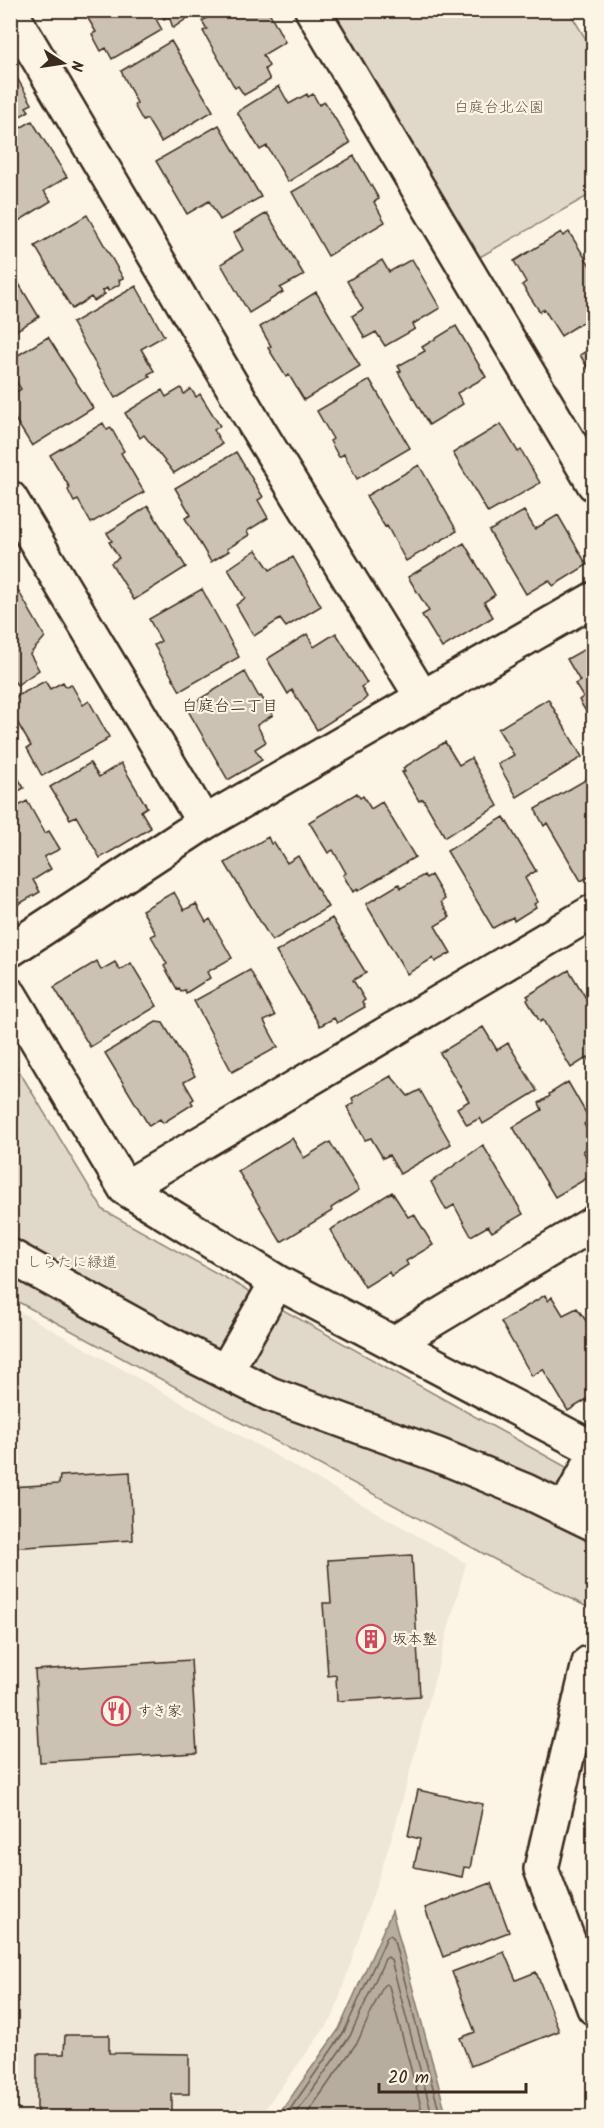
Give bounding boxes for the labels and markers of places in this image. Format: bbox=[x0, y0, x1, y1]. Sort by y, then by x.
building icon: 坂本塾 bbox=[355, 1623, 387, 1655]
place label: 坂本塾 bbox=[392, 1628, 437, 1652]
restaurant icon: すき家 bbox=[100, 1695, 132, 1727]
place label: すき家 bbox=[137, 1700, 182, 1724]

